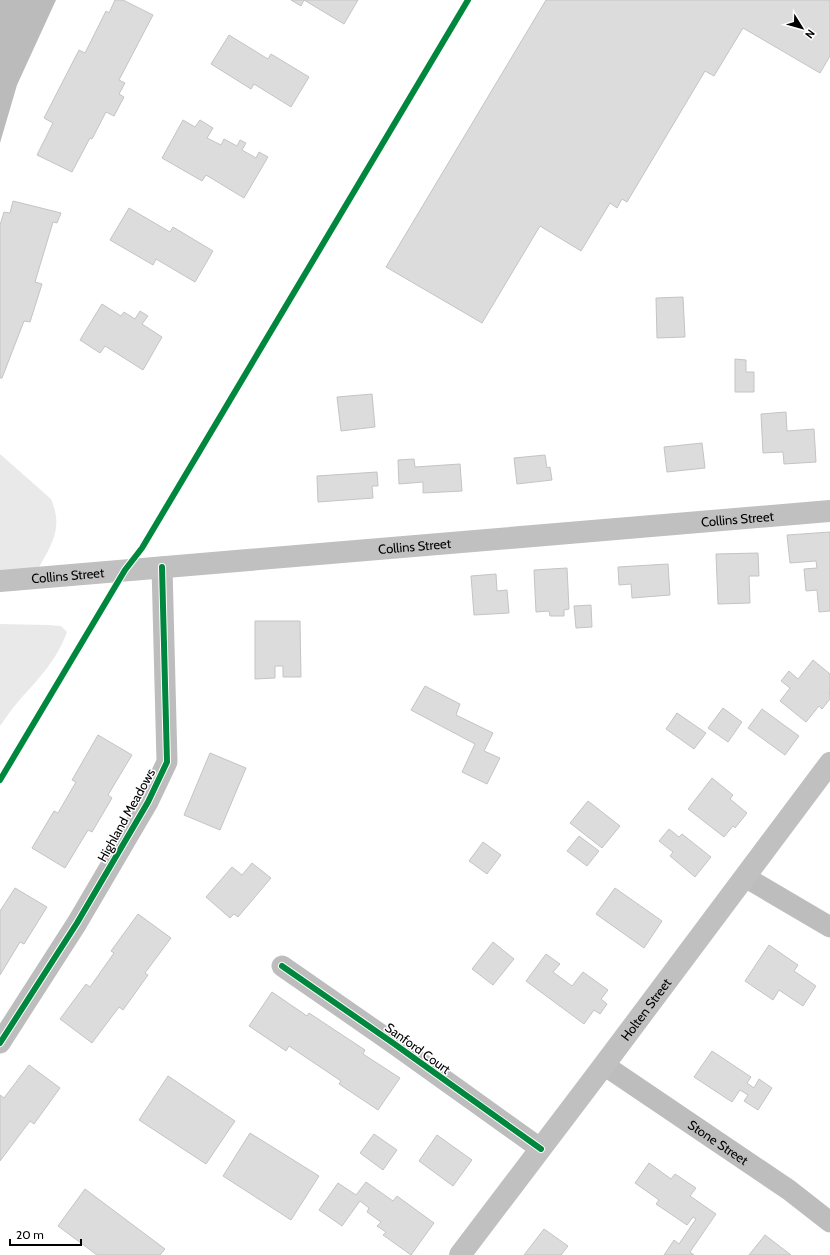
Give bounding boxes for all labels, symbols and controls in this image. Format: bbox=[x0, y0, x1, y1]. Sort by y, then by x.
north arrow bbox=[782, 8, 822, 48]
text: N bbox=[802, 27, 818, 41]
street label: Collins Street bbox=[700, 508, 775, 530]
street label: Collins Street bbox=[378, 535, 452, 557]
street label: Collins Street bbox=[31, 564, 105, 586]
street label: Highland Meadows bbox=[94, 765, 159, 865]
street label: Holten Street bbox=[617, 974, 675, 1044]
street label: Sanford Court bbox=[382, 1019, 454, 1077]
street label: Stone Street bbox=[685, 1116, 752, 1169]
scale bar bbox=[10, 1221, 81, 1247]
text: 20 m bbox=[16, 1227, 44, 1242]

